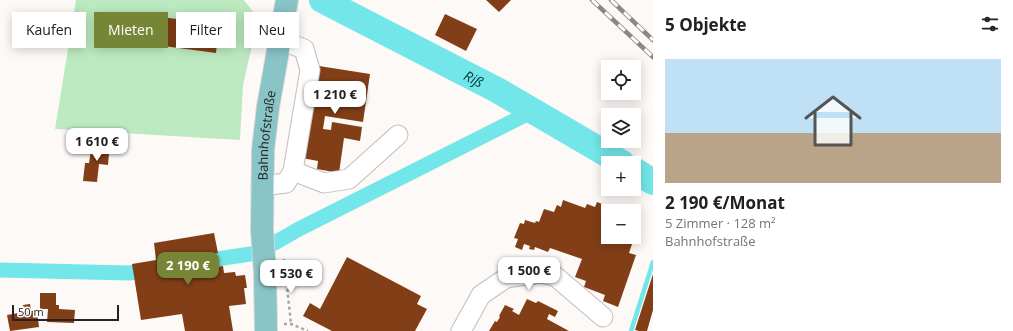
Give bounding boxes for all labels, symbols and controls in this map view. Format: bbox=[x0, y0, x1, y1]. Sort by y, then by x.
chip: Kaufen bbox=[12, 12, 86, 48]
chip: Mieten bbox=[94, 12, 168, 48]
chip: Filter bbox=[176, 12, 236, 48]
chip: Neu bbox=[244, 12, 299, 48]
text: 5 Objekte bbox=[665, 13, 747, 36]
icon: filters bbox=[979, 13, 1001, 35]
map controls bbox=[601, 60, 641, 244]
button: locate bbox=[601, 60, 641, 100]
water label: Riß bbox=[461, 65, 487, 91]
pin: 1 210 € bbox=[298, 81, 372, 115]
text: 1 210 € bbox=[313, 85, 357, 103]
icon: home bbox=[797, 85, 869, 157]
street label: Bahnhofstraße bbox=[254, 89, 280, 181]
button: layers bbox=[601, 108, 641, 148]
pin: 1 610 € bbox=[60, 128, 134, 162]
text: 1 610 € bbox=[75, 132, 119, 150]
button: + bbox=[601, 156, 641, 196]
text: 2 190 €/Monat bbox=[665, 191, 785, 214]
button: − bbox=[601, 204, 641, 244]
text: 5 Zimmer · 128 m² bbox=[665, 214, 776, 232]
text: Bahnhofstraße bbox=[665, 232, 756, 250]
pin: 2 190 € bbox=[151, 252, 225, 286]
text: 2 190 € bbox=[166, 256, 210, 274]
pin: 1 500 € bbox=[492, 257, 566, 291]
pin: 1 530 € bbox=[254, 260, 328, 294]
text: 1 500 € bbox=[507, 261, 551, 279]
text: 1 530 € bbox=[269, 264, 313, 282]
scale bar bbox=[12, 303, 119, 322]
text: 50 m bbox=[18, 304, 44, 319]

